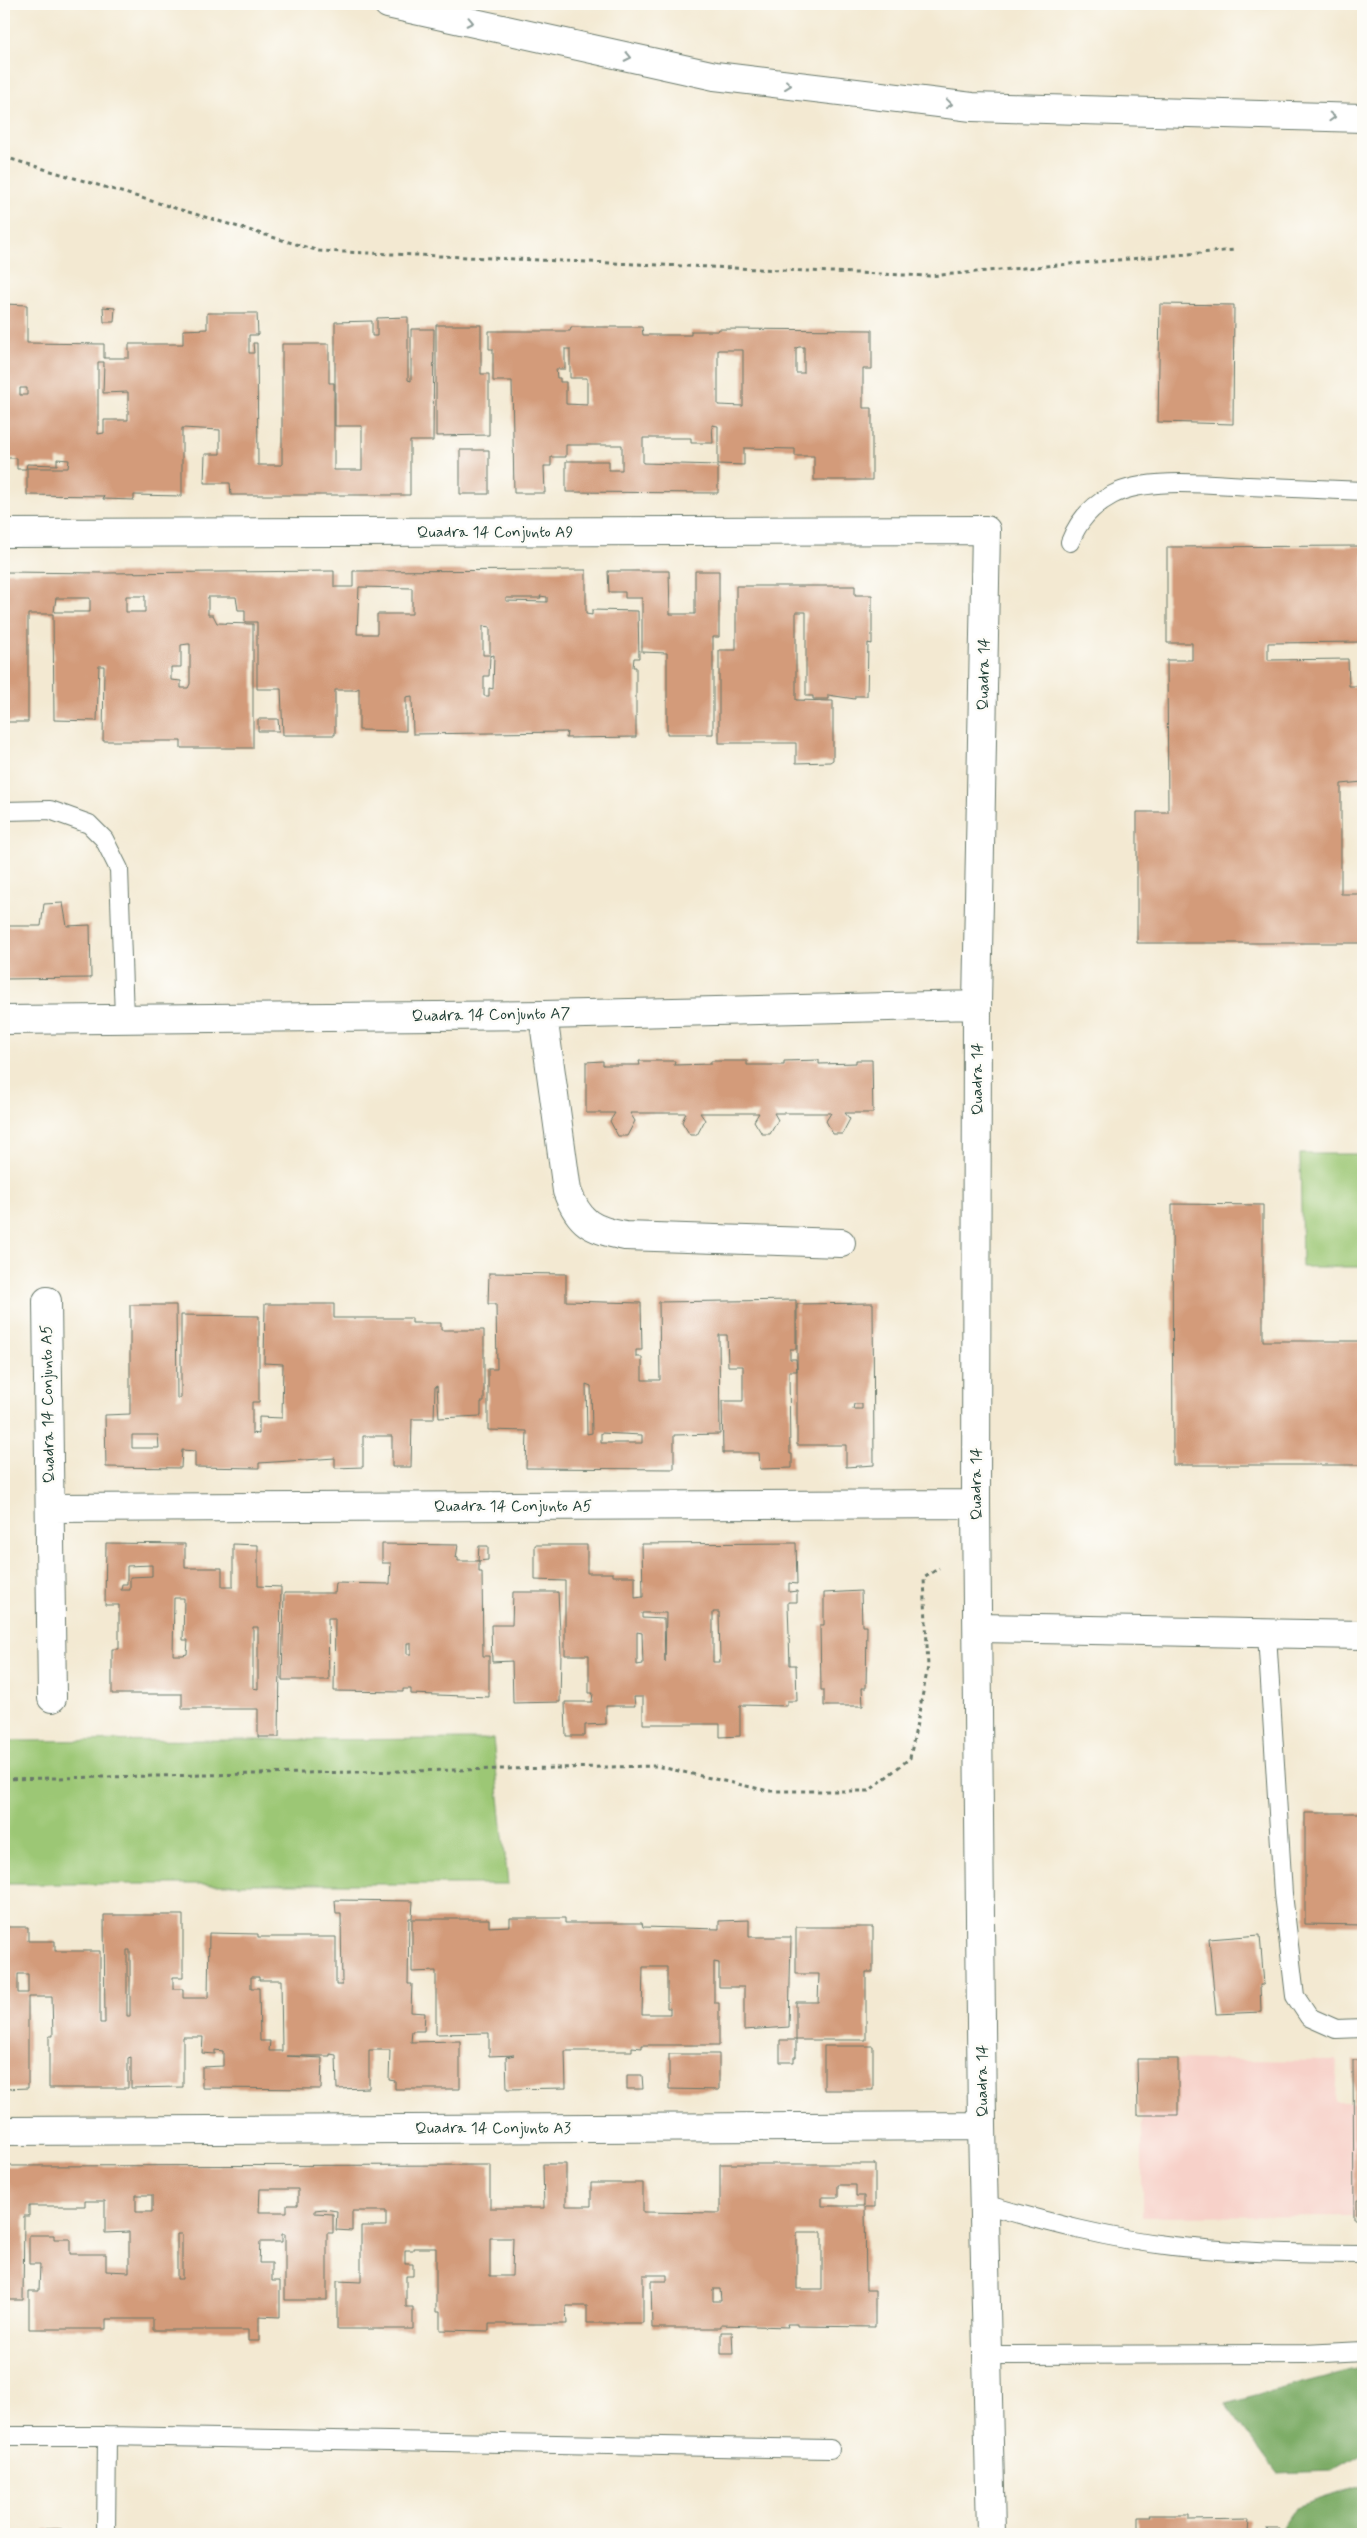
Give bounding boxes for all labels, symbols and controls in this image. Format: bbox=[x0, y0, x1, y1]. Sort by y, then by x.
one-way arrow bbox=[465, 16, 474, 27]
one-way arrow bbox=[624, 51, 633, 61]
one-way arrow bbox=[784, 79, 792, 89]
one-way arrow bbox=[946, 98, 954, 109]
one-way arrow bbox=[1329, 112, 1337, 123]
street label: Quadra 14 Conjunto A9 bbox=[417, 522, 573, 543]
street label: Quadra 14 bbox=[973, 637, 995, 711]
street label: Quadra 14 Conjunto A7 bbox=[412, 1003, 571, 1027]
street label: Quadra 14 bbox=[967, 1042, 988, 1115]
street label: Quadra 14 Conjunto A5 bbox=[36, 1325, 60, 1483]
street label: Quadra 14 bbox=[966, 1447, 987, 1520]
street label: Quadra 14 Conjunto A5 bbox=[434, 1496, 592, 1517]
street label: Quadra 14 bbox=[972, 2044, 993, 2117]
street label: Quadra 14 Conjunto A3 bbox=[415, 2118, 571, 2139]

